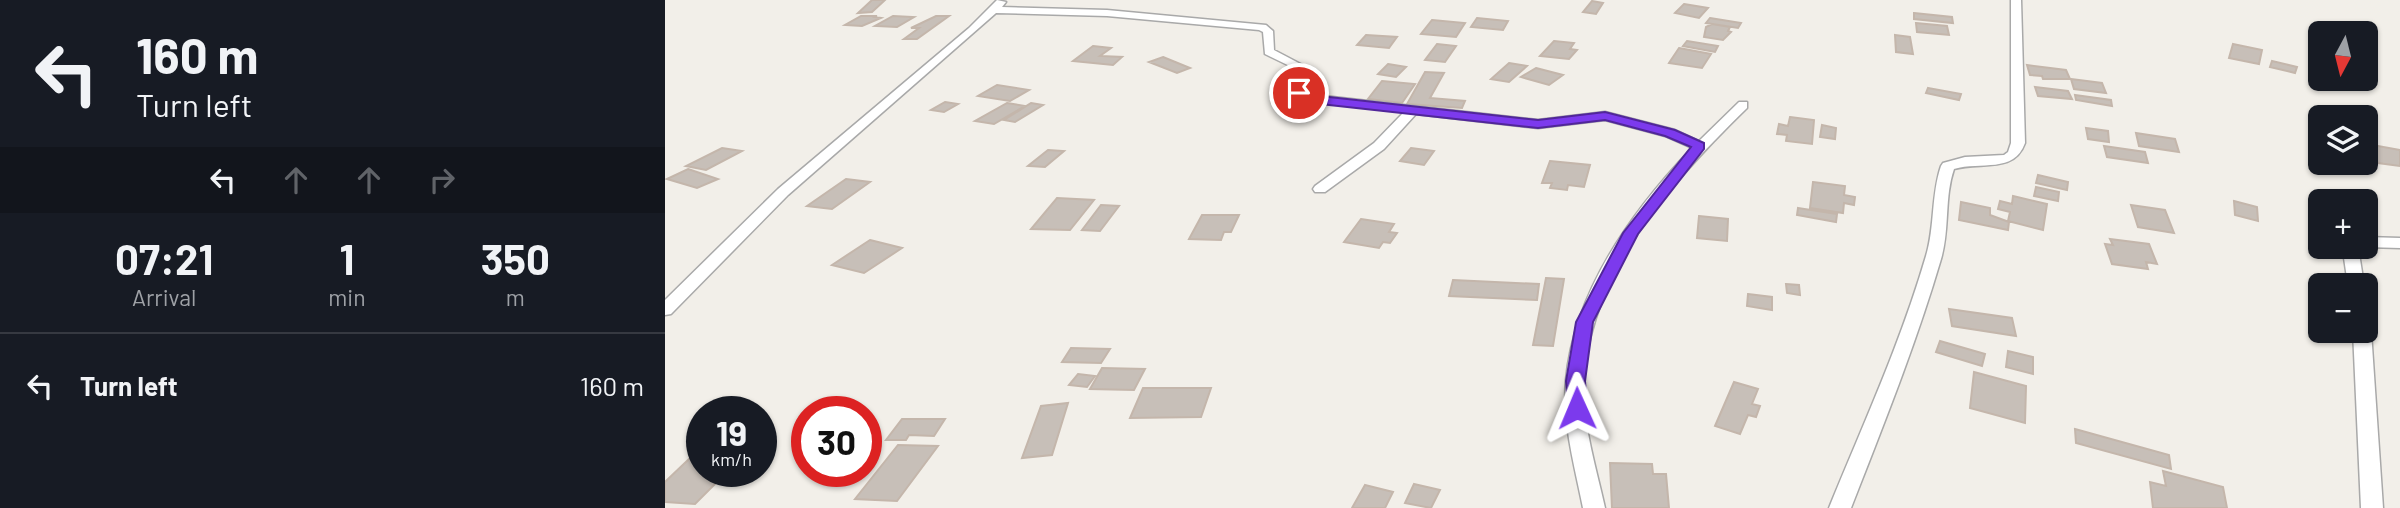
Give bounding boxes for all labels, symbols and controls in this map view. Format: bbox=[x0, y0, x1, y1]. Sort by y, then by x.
north arrow bbox=[2308, 21, 2378, 91]
map controls bbox=[2308, 21, 2378, 343]
text: 160 m bbox=[136, 25, 258, 84]
icon: left bbox=[21, 28, 112, 119]
pin bbox=[1269, 63, 1329, 123]
icon: arrive bbox=[1280, 74, 1318, 112]
text: Turn left bbox=[136, 85, 253, 123]
button: layers bbox=[2308, 105, 2378, 175]
icon: left bbox=[204, 161, 242, 199]
icon: ahead bbox=[277, 161, 315, 199]
icon: ahead bbox=[350, 161, 388, 199]
icon: right bbox=[423, 161, 461, 199]
button: + bbox=[2308, 189, 2378, 259]
text: 07:21 bbox=[115, 233, 213, 283]
text: 1 bbox=[340, 233, 354, 283]
text: 350 bbox=[481, 233, 550, 283]
button: − bbox=[2308, 273, 2378, 343]
text: Arrival bbox=[132, 283, 196, 311]
text: min bbox=[328, 283, 366, 311]
text: m bbox=[506, 283, 525, 311]
icon: left bbox=[21, 367, 59, 405]
text: Turn left bbox=[80, 370, 178, 401]
text: 160 m bbox=[580, 370, 644, 401]
position arrow bbox=[1540, 371, 1614, 445]
speed limit sign: 30 bbox=[791, 396, 882, 487]
text: 19 bbox=[716, 411, 747, 453]
text: km/h bbox=[711, 448, 752, 470]

